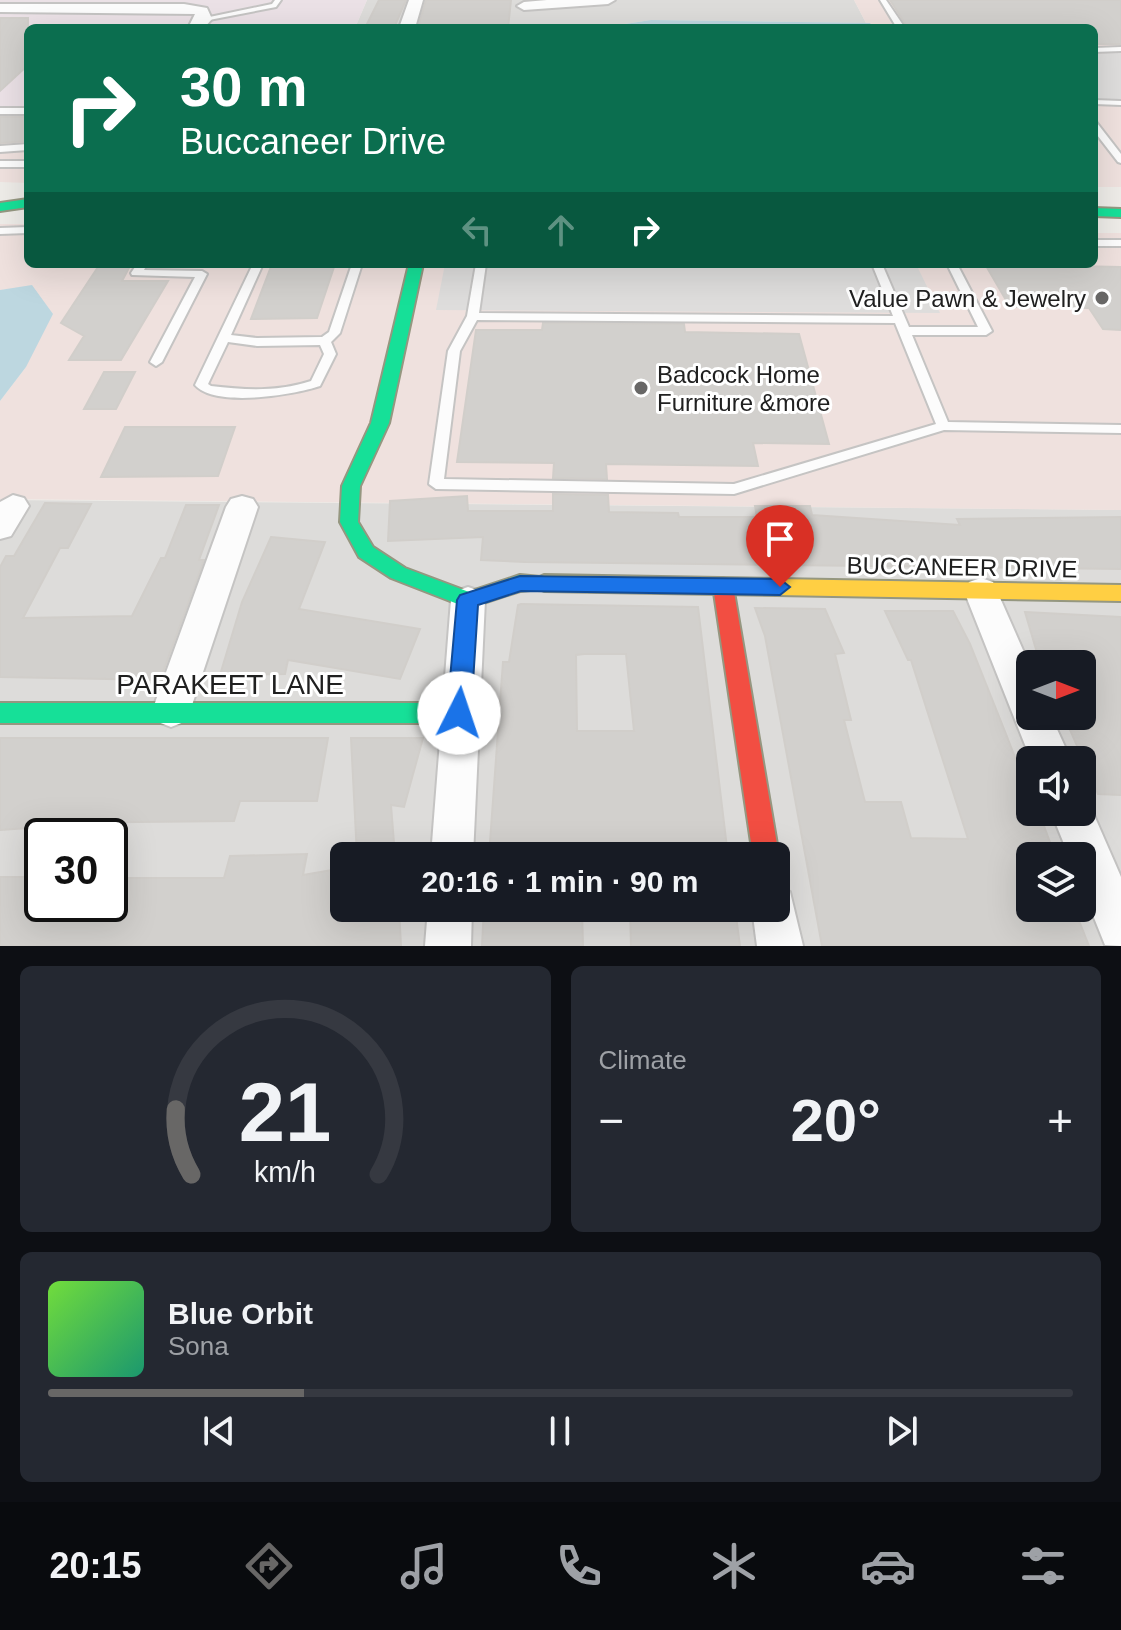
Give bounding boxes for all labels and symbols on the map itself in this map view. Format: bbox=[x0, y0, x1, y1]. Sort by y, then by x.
place label: Value Pawn & Jewelry bbox=[849, 285, 1086, 312]
marker: Value Pawn & Jewelry bbox=[1093, 289, 1111, 307]
place label: Badcock Home Furniture &more bbox=[657, 361, 830, 416]
marker: Badcock Home Furniture &more bbox=[632, 379, 650, 397]
pin bbox=[746, 505, 814, 587]
street label: BUCCANEER DRIVE bbox=[846, 551, 1078, 583]
north arrow bbox=[1016, 650, 1096, 730]
street label: PARAKEET LANE bbox=[116, 669, 344, 700]
position arrow bbox=[417, 671, 501, 755]
speed limit sign: 30 bbox=[24, 818, 128, 922]

